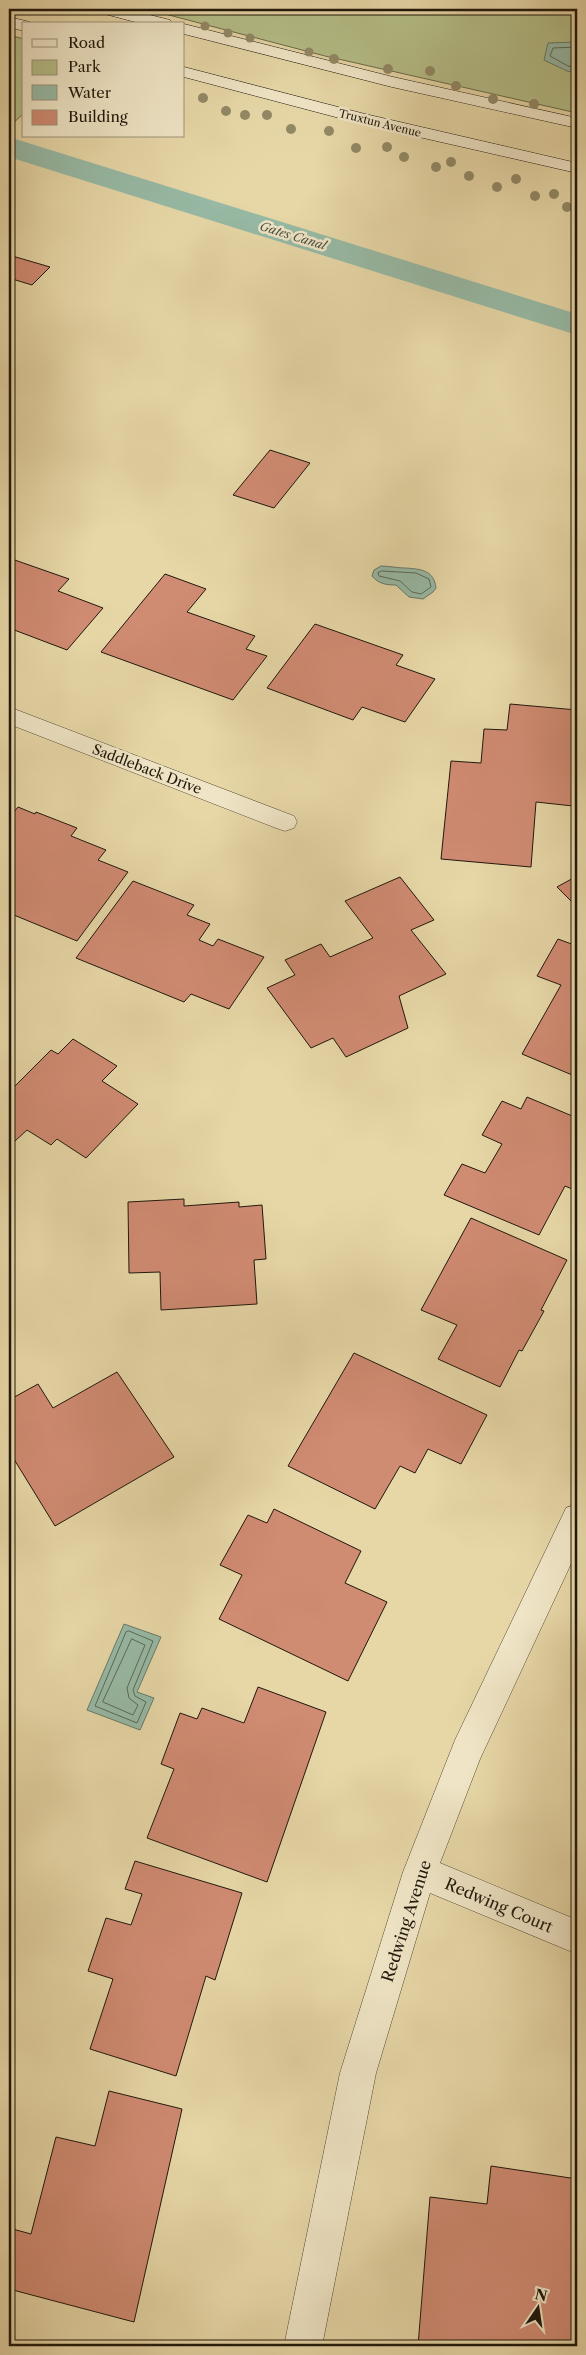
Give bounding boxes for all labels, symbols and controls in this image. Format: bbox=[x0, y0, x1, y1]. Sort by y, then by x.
legend bbox=[22, 22, 185, 138]
text: Road bbox=[68, 33, 105, 52]
text: Park bbox=[68, 57, 102, 76]
text: Water bbox=[67, 83, 112, 102]
street label: Truxtun Avenue bbox=[337, 106, 423, 140]
text: Building bbox=[68, 107, 128, 126]
water label: Gates Canal bbox=[258, 218, 329, 253]
street label: Saddleback Drive bbox=[90, 740, 204, 798]
street label: Redwing Avenue bbox=[377, 1857, 435, 1985]
street label: Redwing Court bbox=[442, 1873, 556, 1937]
north arrow bbox=[514, 2282, 564, 2332]
text: N bbox=[533, 2285, 549, 2305]

